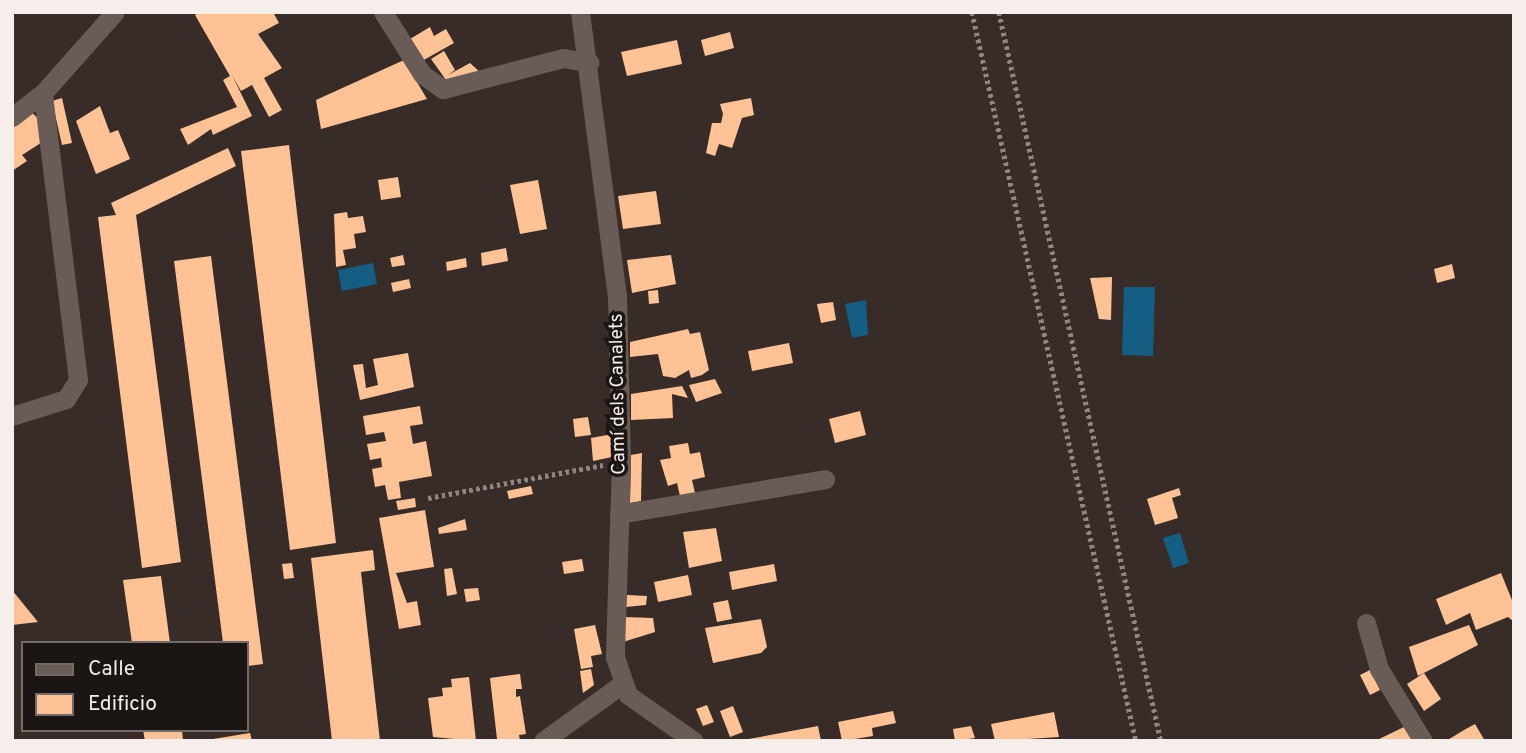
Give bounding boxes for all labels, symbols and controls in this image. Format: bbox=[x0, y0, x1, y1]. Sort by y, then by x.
street label: Camí dels Canalets bbox=[606, 313, 632, 475]
legend bbox=[21, 641, 248, 732]
text: Calle bbox=[88, 656, 135, 683]
text: Edificio bbox=[88, 691, 157, 718]

